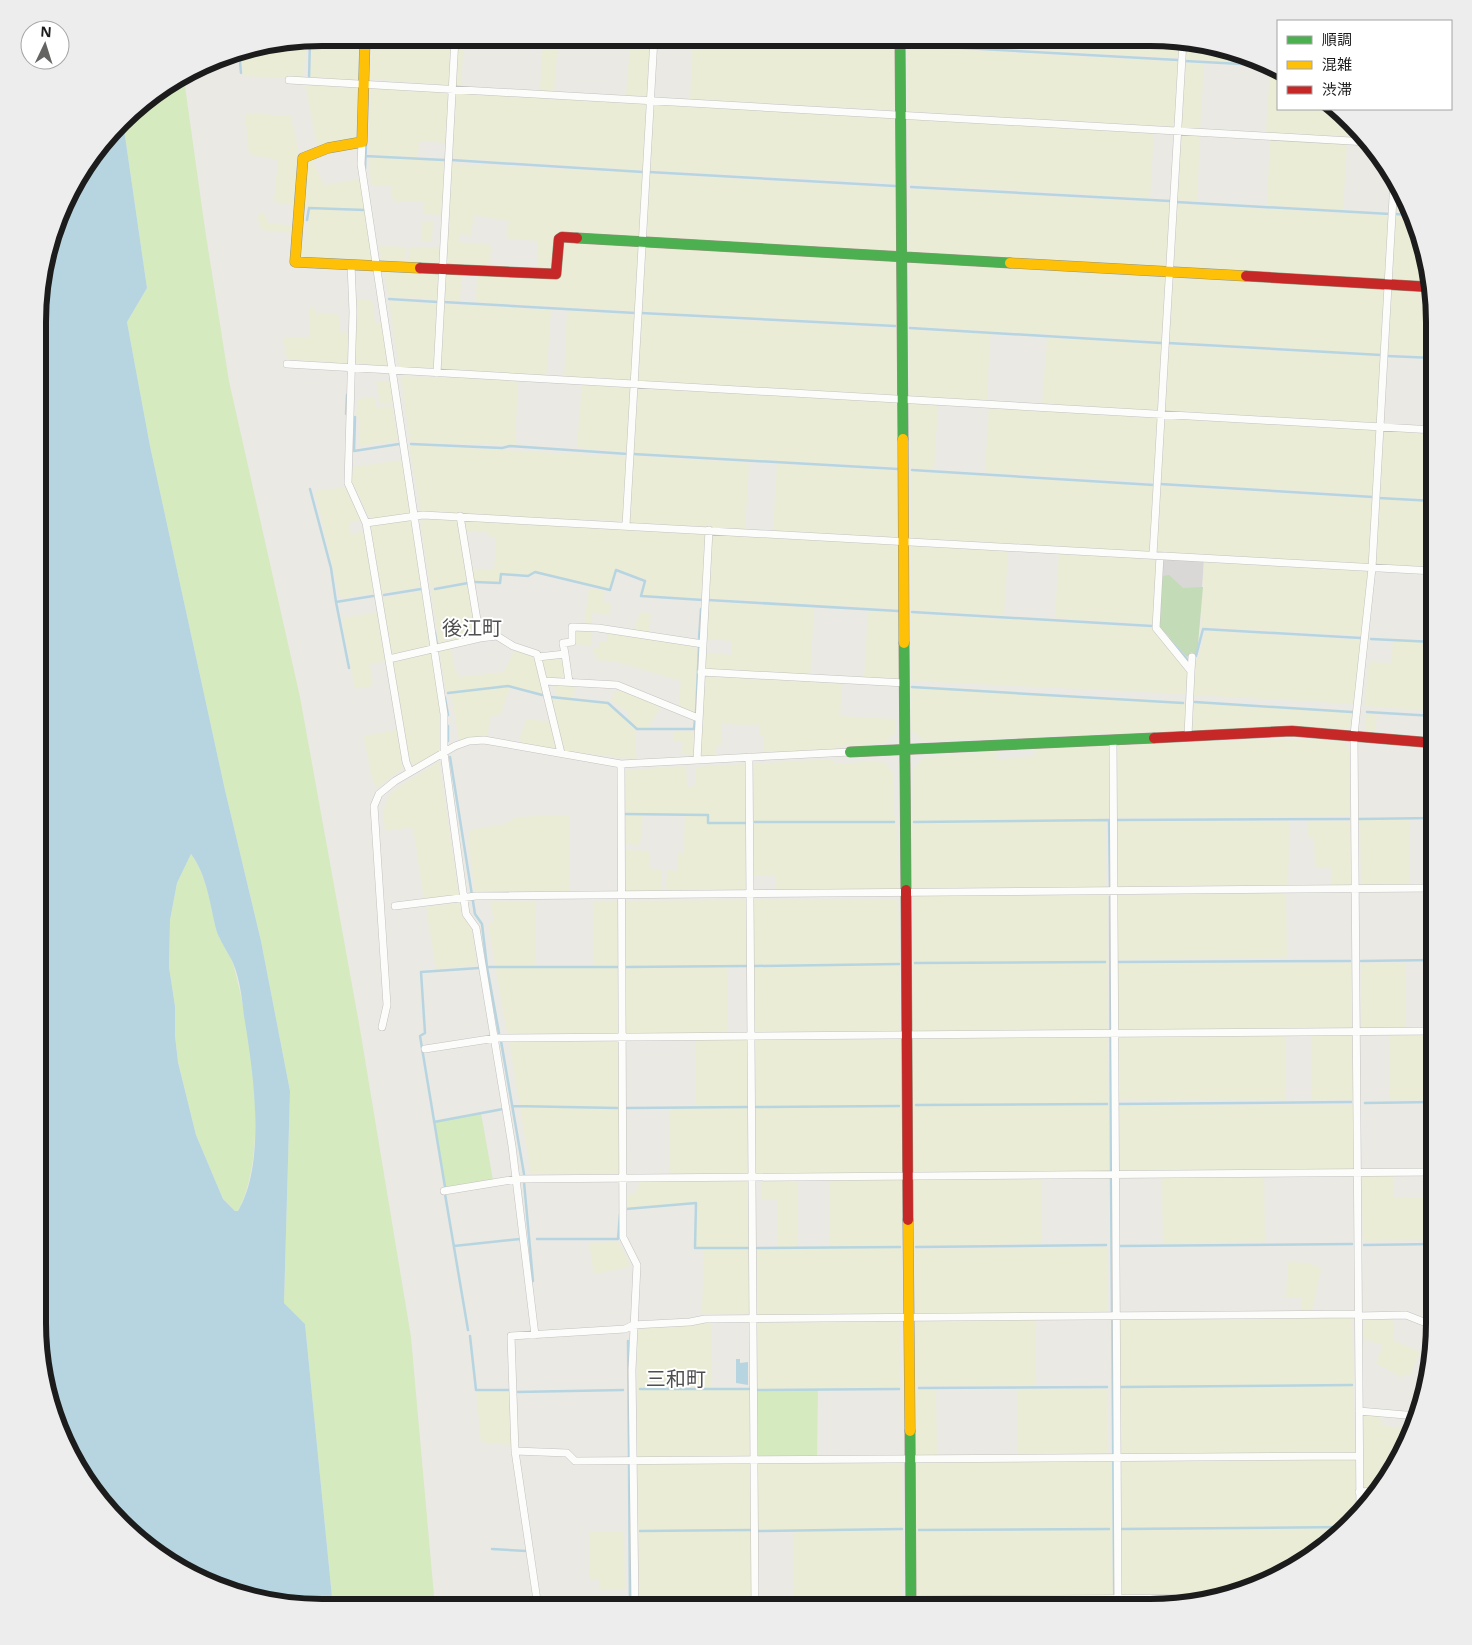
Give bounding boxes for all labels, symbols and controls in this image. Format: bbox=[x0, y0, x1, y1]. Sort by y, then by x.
north arrow bbox=[20, 20, 70, 70]
legend bbox=[1277, 20, 1452, 110]
text: N bbox=[40, 22, 52, 41]
text: 順調 bbox=[1322, 29, 1352, 49]
text: 混雑 bbox=[1322, 54, 1352, 74]
text: 渋滞 bbox=[1322, 79, 1352, 99]
district label: 後江町 bbox=[442, 614, 502, 641]
district label: 三和町 bbox=[646, 1365, 706, 1392]

